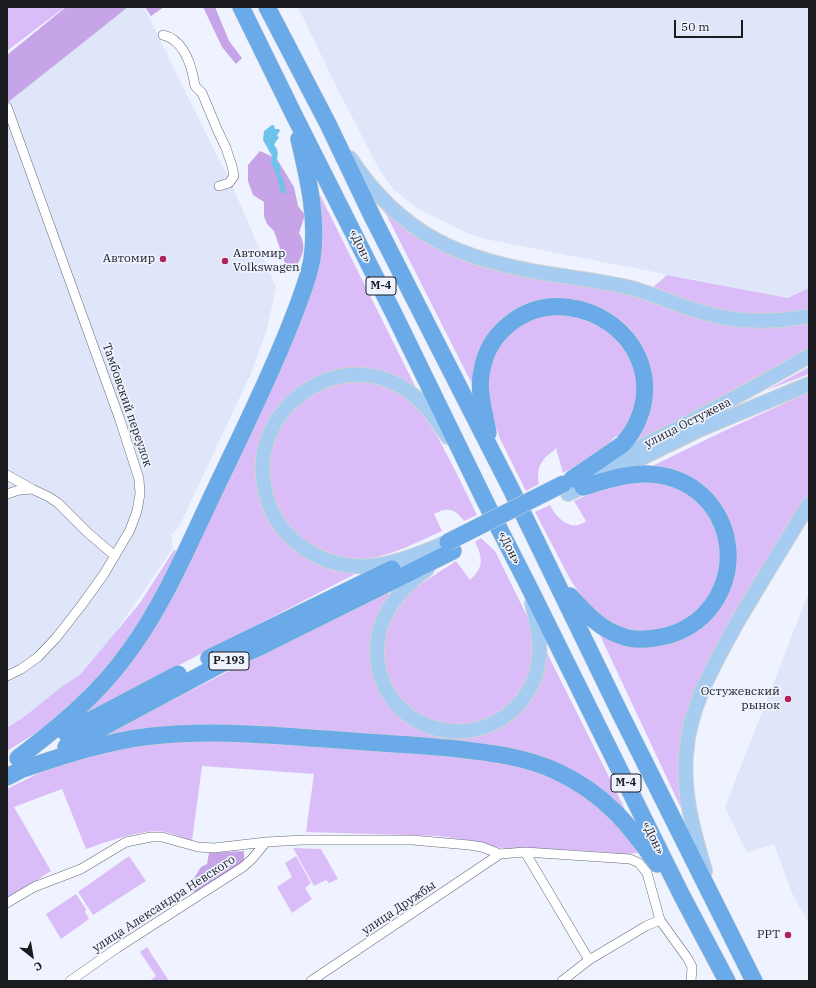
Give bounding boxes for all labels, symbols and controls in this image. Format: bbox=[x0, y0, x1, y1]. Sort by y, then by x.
scale bar bbox=[676, 12, 745, 38]
text: 50 m bbox=[681, 19, 710, 34]
street label: «Дон» bbox=[346, 227, 374, 265]
place label: Автомир Volkswagen bbox=[233, 247, 300, 275]
place label: Автомир bbox=[103, 252, 155, 266]
marker: Автомир bbox=[158, 254, 168, 264]
marker: Автомир Volkswagen bbox=[220, 256, 230, 266]
road number: М-4 bbox=[366, 277, 396, 295]
street label: Тамбовский переулок bbox=[99, 341, 155, 469]
street label: улица Остужева bbox=[642, 395, 734, 451]
street label: «Дон» bbox=[495, 529, 523, 567]
road number: Р-193 bbox=[209, 652, 249, 670]
place label: Остужевский рынок bbox=[701, 685, 780, 713]
marker: Остужевский рынок bbox=[783, 694, 793, 704]
road number: М-4 bbox=[611, 774, 641, 792]
street label: «Дон» bbox=[639, 819, 667, 857]
street label: улица Александра Невского bbox=[90, 852, 238, 956]
street label: улица Дружбы bbox=[359, 878, 439, 938]
place label: РРТ bbox=[757, 928, 780, 942]
marker: РРТ bbox=[783, 930, 793, 940]
north arrow bbox=[12, 936, 52, 976]
text: С bbox=[31, 958, 45, 974]

